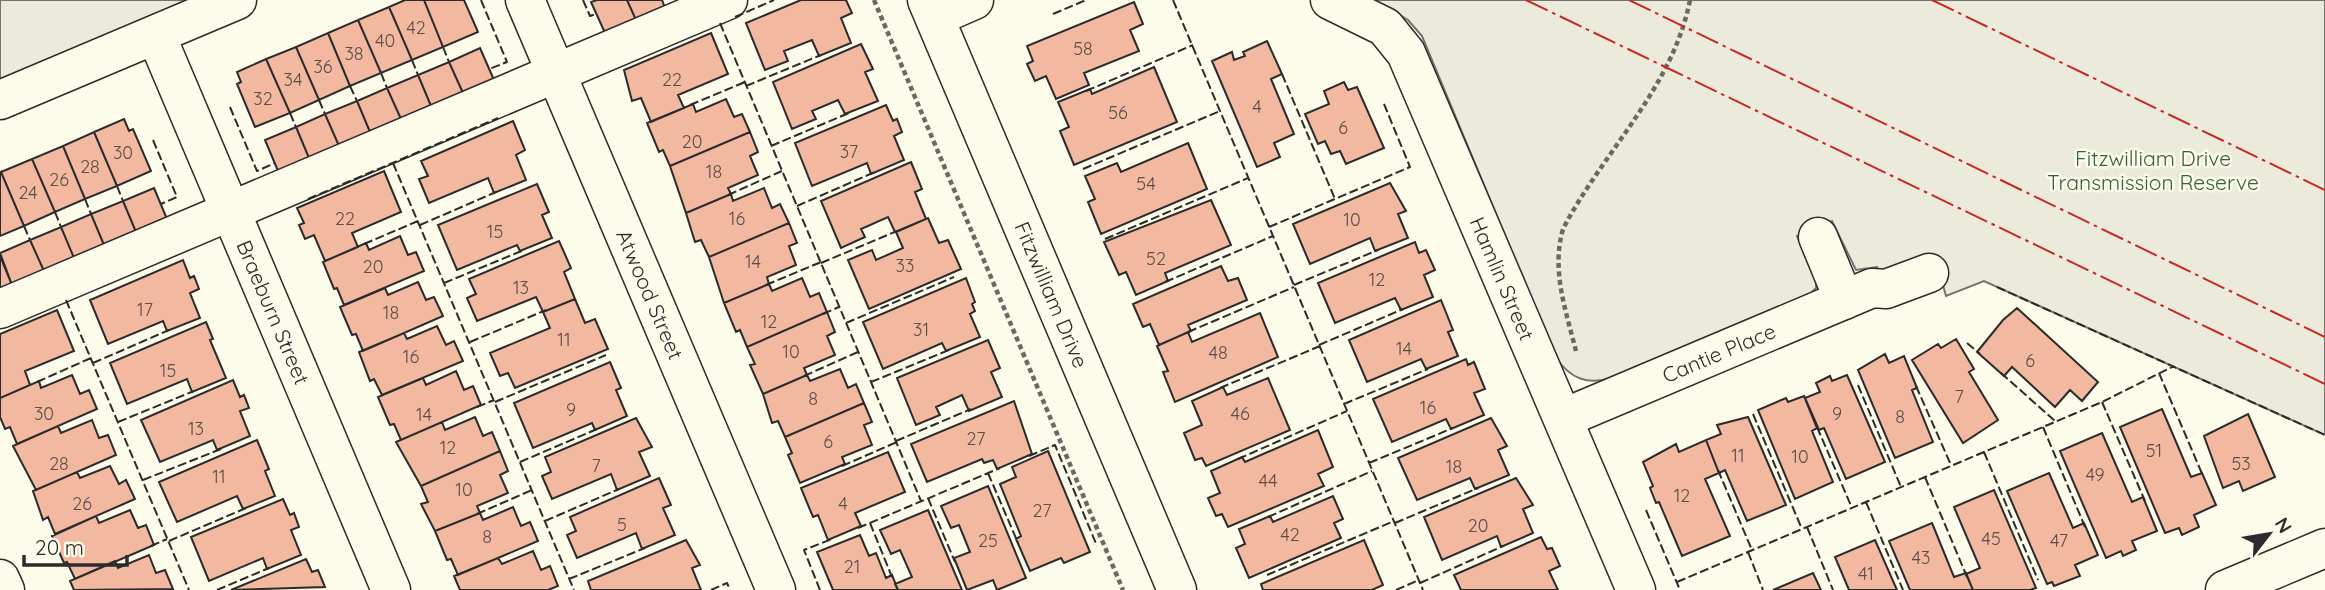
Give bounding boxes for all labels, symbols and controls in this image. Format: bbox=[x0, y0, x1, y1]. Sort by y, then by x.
house number: 42 bbox=[406, 16, 426, 39]
house number: 40 bbox=[375, 29, 395, 52]
house number: 58 bbox=[1073, 37, 1093, 60]
house number: 38 bbox=[344, 42, 364, 65]
house number: 36 bbox=[313, 55, 333, 78]
house number: 34 bbox=[284, 68, 302, 91]
house number: 22 bbox=[662, 68, 682, 91]
house number: 32 bbox=[253, 87, 273, 110]
house number: 4 bbox=[1252, 95, 1262, 118]
house number: 56 bbox=[1108, 101, 1128, 124]
house number: 6 bbox=[1338, 116, 1348, 139]
house number: 20 bbox=[682, 130, 702, 153]
house number: 37 bbox=[840, 140, 858, 163]
house number: 30 bbox=[113, 141, 133, 164]
park label: Fitzwilliam Drive Transmission Reserve bbox=[2047, 145, 2259, 195]
house number: 28 bbox=[80, 155, 100, 178]
house number: 18 bbox=[706, 160, 722, 183]
house number: 26 bbox=[49, 168, 69, 191]
house number: 54 bbox=[1136, 172, 1156, 195]
house number: 24 bbox=[18, 181, 38, 204]
house number: 22 bbox=[335, 207, 355, 230]
house number: 16 bbox=[729, 207, 745, 230]
house number: 10 bbox=[1343, 208, 1361, 231]
street label: Hamlin Street bbox=[1465, 213, 1540, 344]
street label: Fitzwilliam Drive bbox=[1009, 218, 1094, 372]
house number: 15 bbox=[487, 220, 503, 243]
street label: Atwood Street bbox=[611, 226, 689, 363]
street label: Braeburn Street bbox=[231, 236, 315, 388]
house number: 52 bbox=[1146, 247, 1166, 270]
house number: 14 bbox=[745, 250, 761, 273]
house number: 33 bbox=[896, 254, 914, 277]
house number: 20 bbox=[363, 255, 383, 278]
house number: 12 bbox=[1369, 268, 1385, 291]
house number: 13 bbox=[513, 276, 529, 299]
house number: 17 bbox=[137, 298, 153, 321]
house number: 18 bbox=[383, 301, 399, 324]
house number: 12 bbox=[761, 310, 777, 333]
street label: Cantie Place bbox=[1658, 317, 1779, 388]
house number: 31 bbox=[913, 318, 929, 341]
house number: 11 bbox=[557, 328, 571, 351]
house number: 14 bbox=[1396, 337, 1412, 360]
house number: 10 bbox=[782, 340, 800, 363]
house number: 48 bbox=[1208, 341, 1228, 364]
house number: 16 bbox=[403, 345, 419, 368]
house number: 6 bbox=[2025, 349, 2035, 372]
house number: 15 bbox=[160, 359, 176, 382]
house number: 7 bbox=[1954, 385, 1964, 408]
house number: 8 bbox=[808, 387, 818, 410]
house number: 16 bbox=[1420, 396, 1436, 419]
house number: 9 bbox=[566, 398, 576, 421]
house number: 30 bbox=[34, 402, 54, 425]
house number: 46 bbox=[1230, 402, 1250, 425]
house number: 9 bbox=[1832, 402, 1842, 425]
house number: 14 bbox=[416, 403, 432, 426]
house number: 8 bbox=[1895, 405, 1905, 428]
house number: 13 bbox=[188, 417, 204, 440]
house number: 27 bbox=[967, 427, 985, 450]
house number: 6 bbox=[823, 430, 833, 453]
house number: 12 bbox=[440, 436, 456, 459]
house number: 51 bbox=[2146, 439, 2162, 462]
house number: 11 bbox=[1731, 444, 1745, 467]
house number: 10 bbox=[1791, 445, 1809, 468]
house number: 28 bbox=[49, 452, 69, 475]
house number: 53 bbox=[2231, 452, 2251, 475]
house number: 7 bbox=[591, 454, 601, 477]
house number: 18 bbox=[1446, 455, 1462, 478]
house number: 49 bbox=[2085, 463, 2105, 486]
house number: 11 bbox=[212, 465, 226, 488]
house number: 44 bbox=[1259, 469, 1277, 492]
house number: 10 bbox=[455, 478, 473, 501]
house number: 12 bbox=[1674, 484, 1690, 507]
house number: 26 bbox=[72, 492, 92, 515]
house number: 4 bbox=[838, 492, 848, 515]
house number: 27 bbox=[1033, 499, 1051, 522]
north arrow bbox=[2234, 499, 2304, 569]
house number: 5 bbox=[617, 513, 627, 536]
text: N bbox=[2270, 513, 2297, 537]
house number: 20 bbox=[1468, 514, 1488, 537]
house number: 42 bbox=[1280, 523, 1300, 546]
scale bar bbox=[24, 524, 128, 568]
house number: 8 bbox=[482, 525, 492, 548]
house number: 45 bbox=[1981, 527, 2001, 550]
house number: 25 bbox=[978, 529, 998, 552]
house number: 47 bbox=[2050, 529, 2068, 552]
text: 20 m bbox=[35, 534, 84, 560]
house number: 43 bbox=[1912, 546, 1930, 569]
house number: 21 bbox=[844, 555, 860, 578]
house number: 41 bbox=[1858, 562, 1874, 585]

